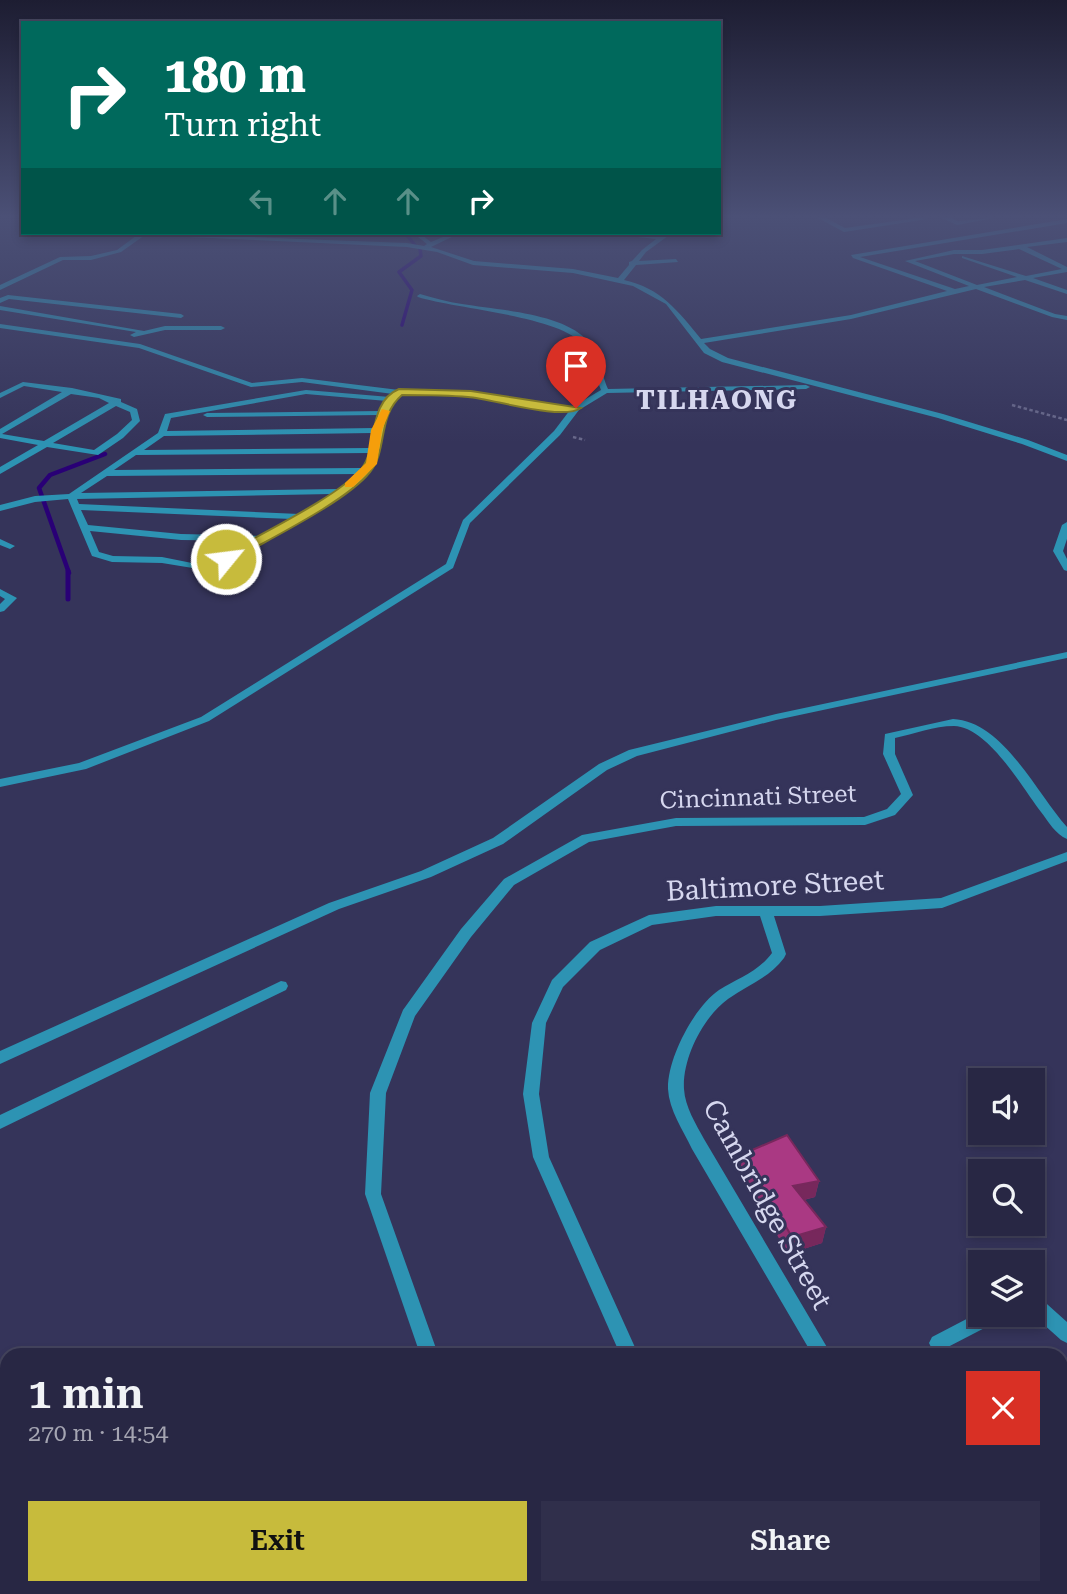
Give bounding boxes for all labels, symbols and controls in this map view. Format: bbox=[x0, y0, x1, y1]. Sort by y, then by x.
text: 180 m bbox=[164, 47, 306, 104]
icon: right bbox=[49, 49, 140, 140]
text: Turn right bbox=[164, 106, 321, 144]
icon: left bbox=[243, 182, 281, 220]
icon: ahead bbox=[316, 182, 354, 220]
icon: ahead bbox=[389, 182, 427, 220]
icon: right bbox=[462, 182, 500, 220]
pin bbox=[546, 336, 606, 408]
icon: arrive bbox=[557, 347, 595, 385]
district label: TILHAONG bbox=[636, 385, 798, 415]
position arrow bbox=[189, 522, 263, 596]
street label: Cincinnati Street bbox=[659, 780, 857, 814]
street label: Baltimore Street bbox=[665, 863, 885, 908]
map controls bbox=[968, 1068, 1045, 1327]
button: sound bbox=[968, 1068, 1045, 1145]
street label: Cambridge Street bbox=[696, 1094, 839, 1315]
button: search bbox=[968, 1159, 1045, 1236]
button: layers bbox=[968, 1250, 1045, 1327]
text: 1 min bbox=[28, 1369, 144, 1418]
button: close bbox=[966, 1371, 1040, 1445]
text: 270 m · 14:54 bbox=[28, 1420, 168, 1447]
button: Exit bbox=[28, 1501, 527, 1581]
button: Share bbox=[541, 1501, 1040, 1581]

